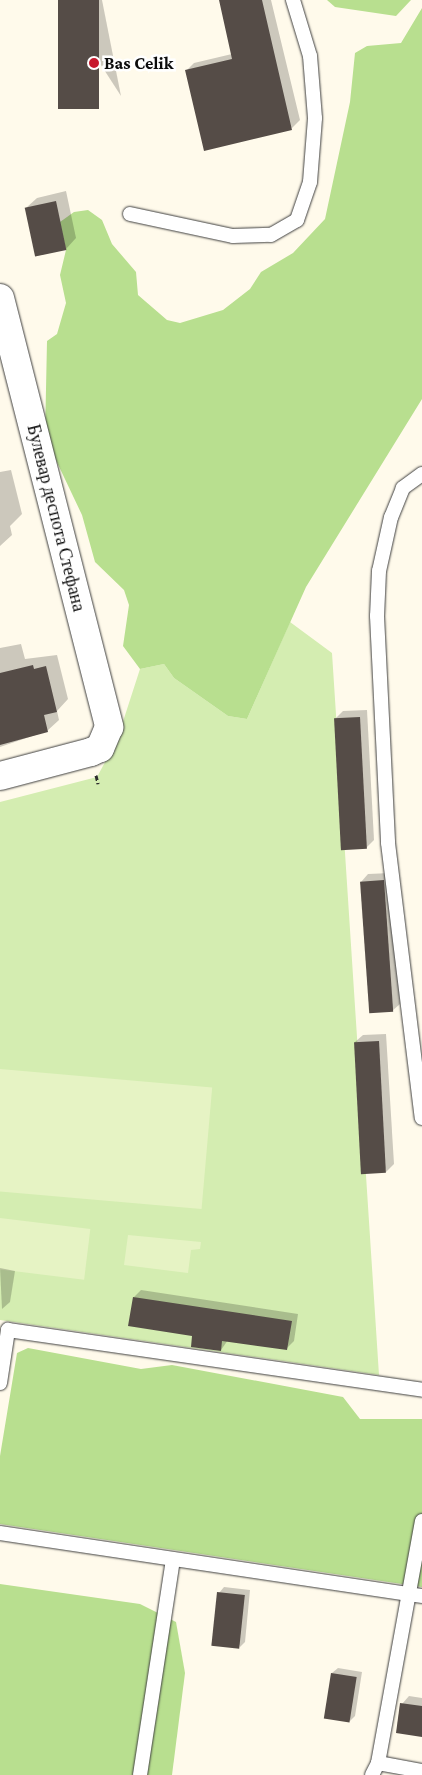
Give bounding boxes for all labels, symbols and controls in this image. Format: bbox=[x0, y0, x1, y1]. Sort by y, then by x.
place label: Bas Celik bbox=[104, 52, 174, 74]
marker: Bas Celik bbox=[88, 57, 100, 69]
street label: Булевар деспота Стефана bbox=[22, 422, 90, 614]

